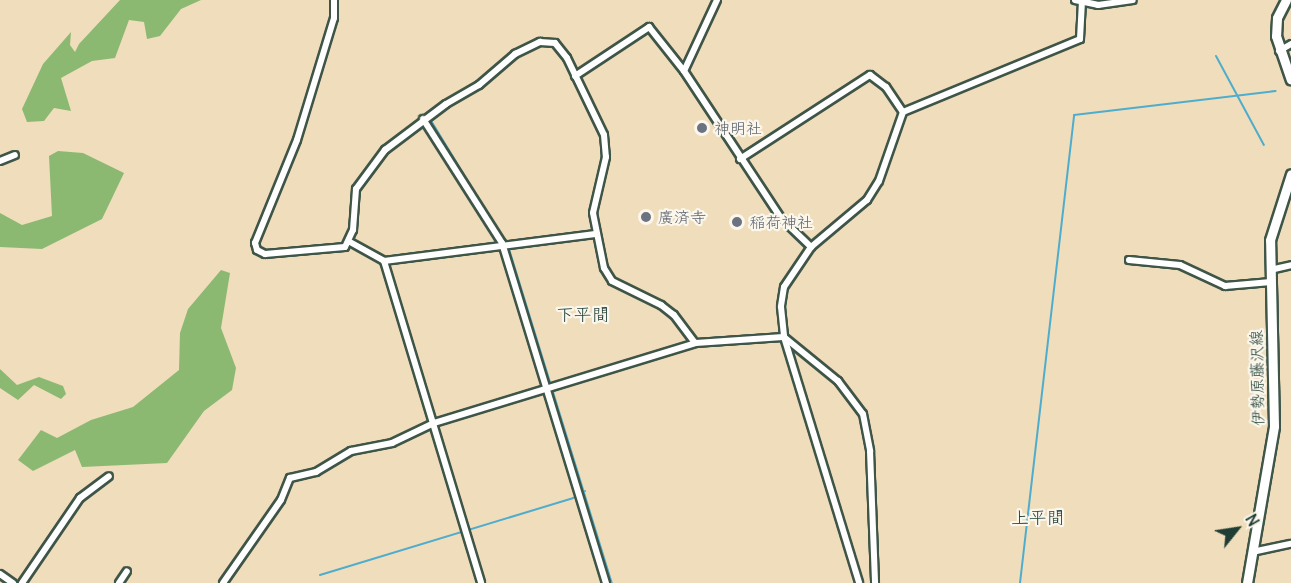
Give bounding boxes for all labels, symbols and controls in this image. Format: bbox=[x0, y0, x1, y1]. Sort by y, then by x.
place label: 神明社 bbox=[714, 118, 762, 138]
marker: 神明社 bbox=[695, 121, 709, 135]
place label: 廣済寺 bbox=[658, 207, 706, 227]
marker: 廣済寺 bbox=[639, 210, 653, 224]
place label: 稲荷神社 bbox=[749, 212, 813, 232]
marker: 稲荷神社 bbox=[730, 215, 744, 229]
district label: 下平間 bbox=[556, 304, 610, 326]
street label: 伊勢原藤沢線 bbox=[1247, 330, 1267, 426]
north arrow bbox=[1207, 499, 1267, 559]
district label: 上平間 bbox=[1011, 507, 1065, 529]
text: N bbox=[1241, 510, 1264, 530]

